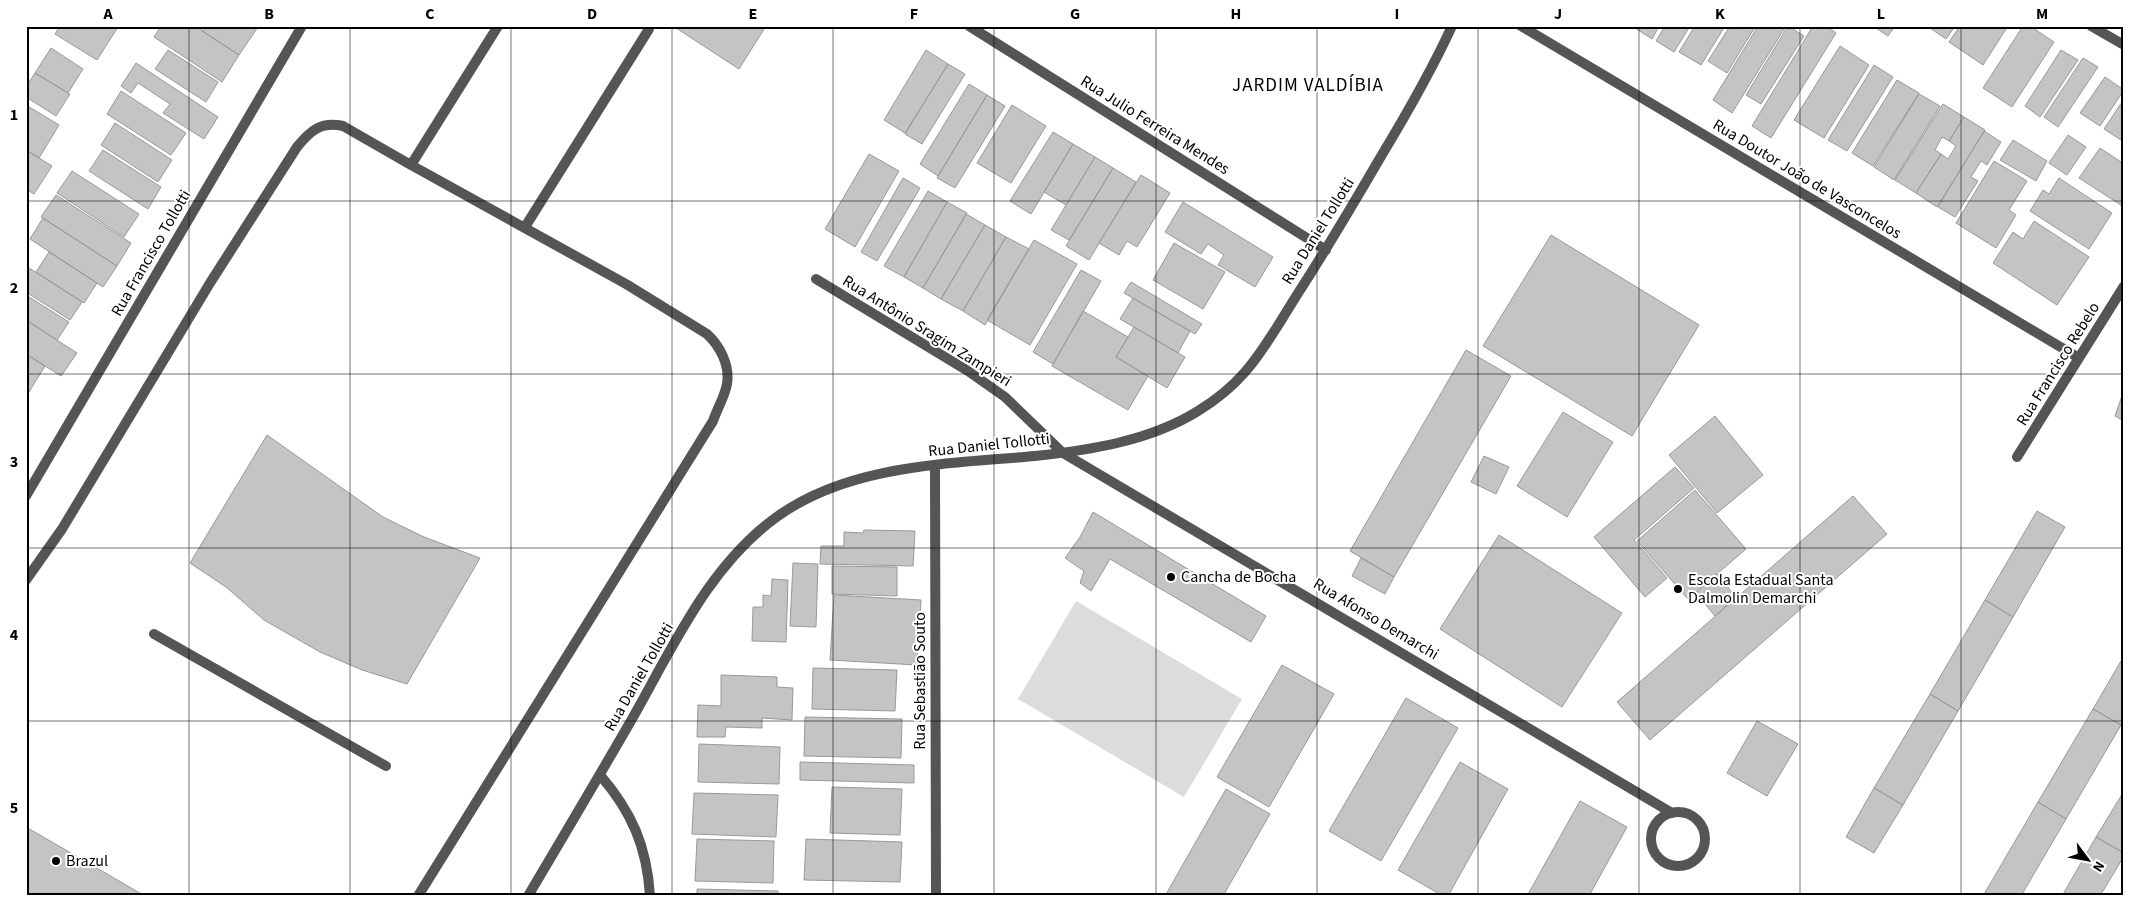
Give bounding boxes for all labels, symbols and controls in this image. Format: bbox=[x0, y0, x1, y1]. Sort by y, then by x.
text: A bbox=[102, 3, 113, 25]
text: B bbox=[264, 3, 274, 25]
text: C bbox=[425, 3, 435, 25]
text: D bbox=[587, 3, 597, 25]
text: E bbox=[749, 3, 757, 25]
text: F bbox=[910, 3, 918, 25]
text: G bbox=[1070, 3, 1080, 25]
text: H bbox=[1231, 3, 1241, 25]
text: I bbox=[1395, 3, 1399, 25]
text: J bbox=[1554, 3, 1562, 25]
text: K bbox=[1715, 3, 1725, 25]
text: L bbox=[1877, 3, 1885, 25]
text: M bbox=[2036, 3, 2048, 25]
street label: Rua Julio Ferreira Mendes bbox=[1076, 70, 1234, 180]
district label: JARDIM VALDÍBIA bbox=[1232, 72, 1384, 99]
text: 1 bbox=[10, 104, 18, 126]
street label: Rua Doutor João de Vasconcelos bbox=[1709, 114, 1906, 244]
street label: Rua Daniel Tollotti bbox=[1276, 173, 1360, 289]
street label: Rua Francisco Tollotti bbox=[106, 186, 196, 320]
street label: Rua Antônio Sragim Zampieri bbox=[838, 270, 1016, 392]
text: 2 bbox=[10, 277, 18, 299]
street label: Rua Francisco Rebelo bbox=[2011, 298, 2105, 430]
street label: Rua Daniel Tollotti bbox=[927, 428, 1051, 462]
text: 3 bbox=[10, 451, 18, 473]
place label: Cancha de Bocha bbox=[1181, 566, 1296, 588]
place label: Escola Estadual Santa Dalmolin Demarchi bbox=[1688, 569, 1833, 609]
marker: Cancha de Bocha bbox=[1165, 571, 1177, 583]
street label: Rua Afonso Demarchi bbox=[1309, 573, 1443, 665]
marker: Escola Estadual Santa Dalmolin Demarchi bbox=[1672, 583, 1684, 595]
street label: Rua Sebastião Souto bbox=[909, 612, 931, 750]
street label: Rua Daniel Tollotti bbox=[599, 619, 679, 735]
text: 4 bbox=[10, 624, 19, 646]
text: 5 bbox=[10, 797, 18, 819]
north arrow bbox=[2062, 834, 2112, 884]
place label: Brazul bbox=[66, 850, 108, 872]
marker: Brazul bbox=[50, 855, 62, 867]
text: N bbox=[2087, 857, 2109, 876]

